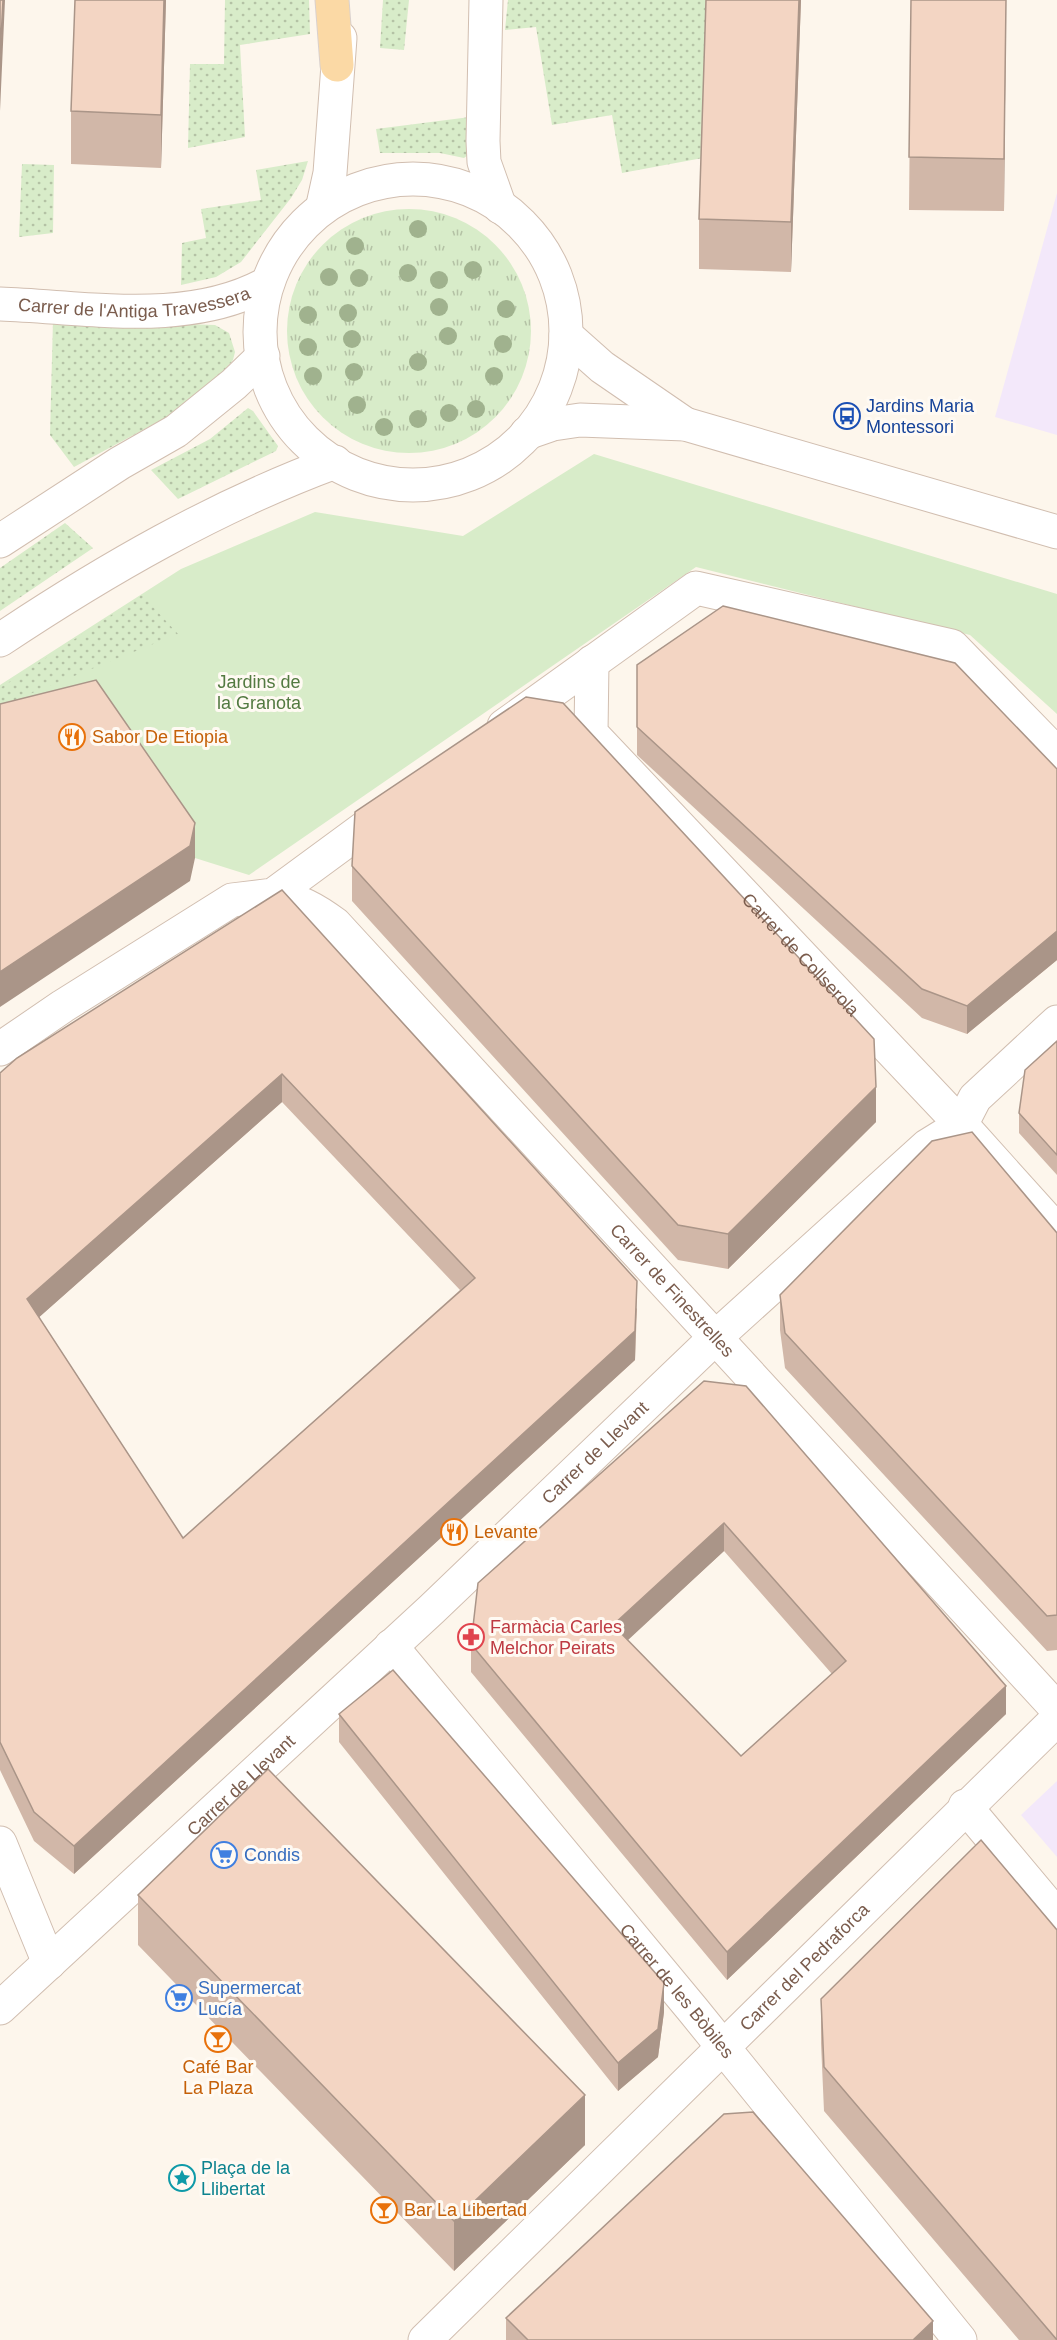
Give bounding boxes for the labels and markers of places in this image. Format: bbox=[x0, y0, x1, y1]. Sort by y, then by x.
place label: Jardins Maria Montessori bbox=[866, 396, 975, 437]
bus stop icon: Jardins Maria Montessori bbox=[832, 401, 862, 431]
restaurant icon: Sabor De Etiopia bbox=[57, 722, 87, 752]
place label: Sabor De Etiopia bbox=[92, 727, 229, 747]
restaurant icon: Levante bbox=[439, 1517, 469, 1547]
place label: Levante bbox=[474, 1522, 538, 1542]
place label: Farmàcia Carles Melchor Peirats bbox=[490, 1617, 622, 1658]
pharmacy icon: Farmàcia Carles Melchor Peirats bbox=[456, 1622, 486, 1652]
supermarket icon: Condis bbox=[209, 1840, 239, 1870]
place label: Condis bbox=[244, 1845, 300, 1865]
place label: Supermercat Lucía bbox=[198, 1978, 301, 2019]
supermarket icon: Supermercat Lucía bbox=[164, 1983, 194, 2013]
bar icon: Café Bar La Plaza bbox=[203, 2024, 233, 2054]
place label: Café Bar La Plaza bbox=[182, 2057, 254, 2098]
place label: Plaça de la Llibertat bbox=[201, 2158, 291, 2199]
place icon: Plaça de la Llibertat bbox=[167, 2163, 197, 2193]
bar icon: Bar La Libertad bbox=[369, 2195, 399, 2225]
place label: Bar La Libertad bbox=[404, 2200, 527, 2220]

